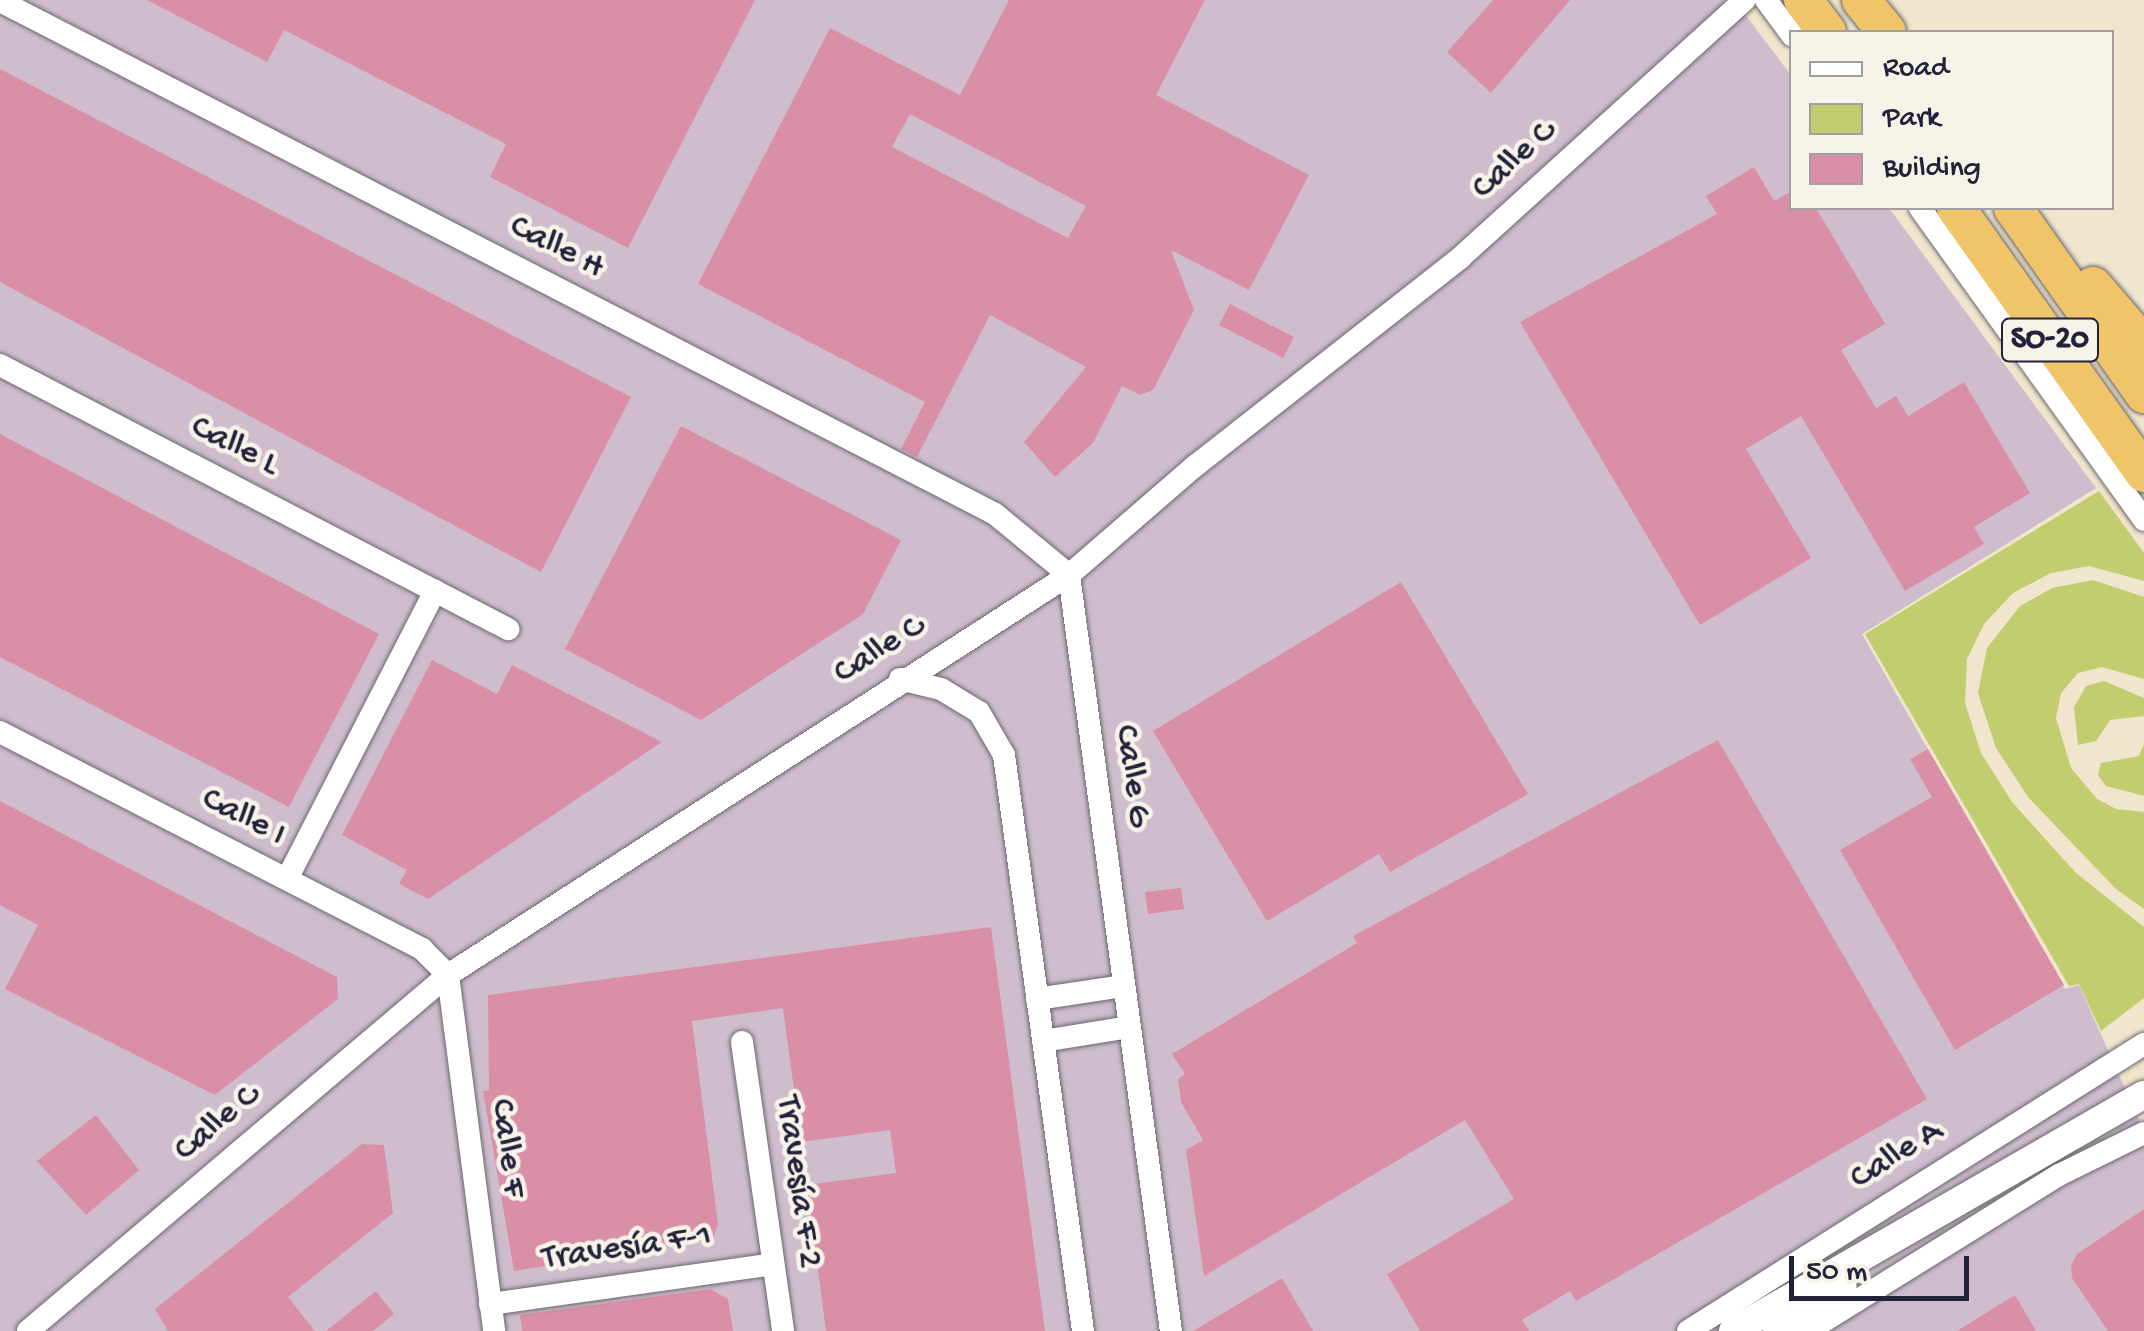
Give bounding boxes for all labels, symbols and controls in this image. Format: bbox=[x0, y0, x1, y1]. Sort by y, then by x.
legend bbox=[1789, 30, 2114, 210]
text: Road bbox=[1883, 52, 1949, 87]
text: Park bbox=[1883, 102, 1940, 137]
street label: Calle C bbox=[1464, 112, 1566, 210]
text: Building bbox=[1883, 152, 1981, 187]
street label: Calle H bbox=[502, 207, 610, 289]
road number: SO-20 bbox=[2000, 313, 2100, 367]
street label: Calle L bbox=[183, 407, 285, 487]
street label: Calle C bbox=[827, 607, 933, 695]
street label: Calle G bbox=[1103, 722, 1159, 830]
street label: Calle I bbox=[194, 779, 292, 857]
street label: Calle C bbox=[167, 1076, 269, 1172]
street label: Travesía F-2 bbox=[764, 1093, 830, 1271]
street label: Calle F bbox=[479, 1097, 533, 1199]
street label: Calle A bbox=[1843, 1111, 1951, 1201]
street label: Travesía F-1 bbox=[540, 1216, 714, 1282]
scale bar bbox=[1794, 1236, 1974, 1298]
text: 50 m bbox=[1806, 1256, 1867, 1291]

